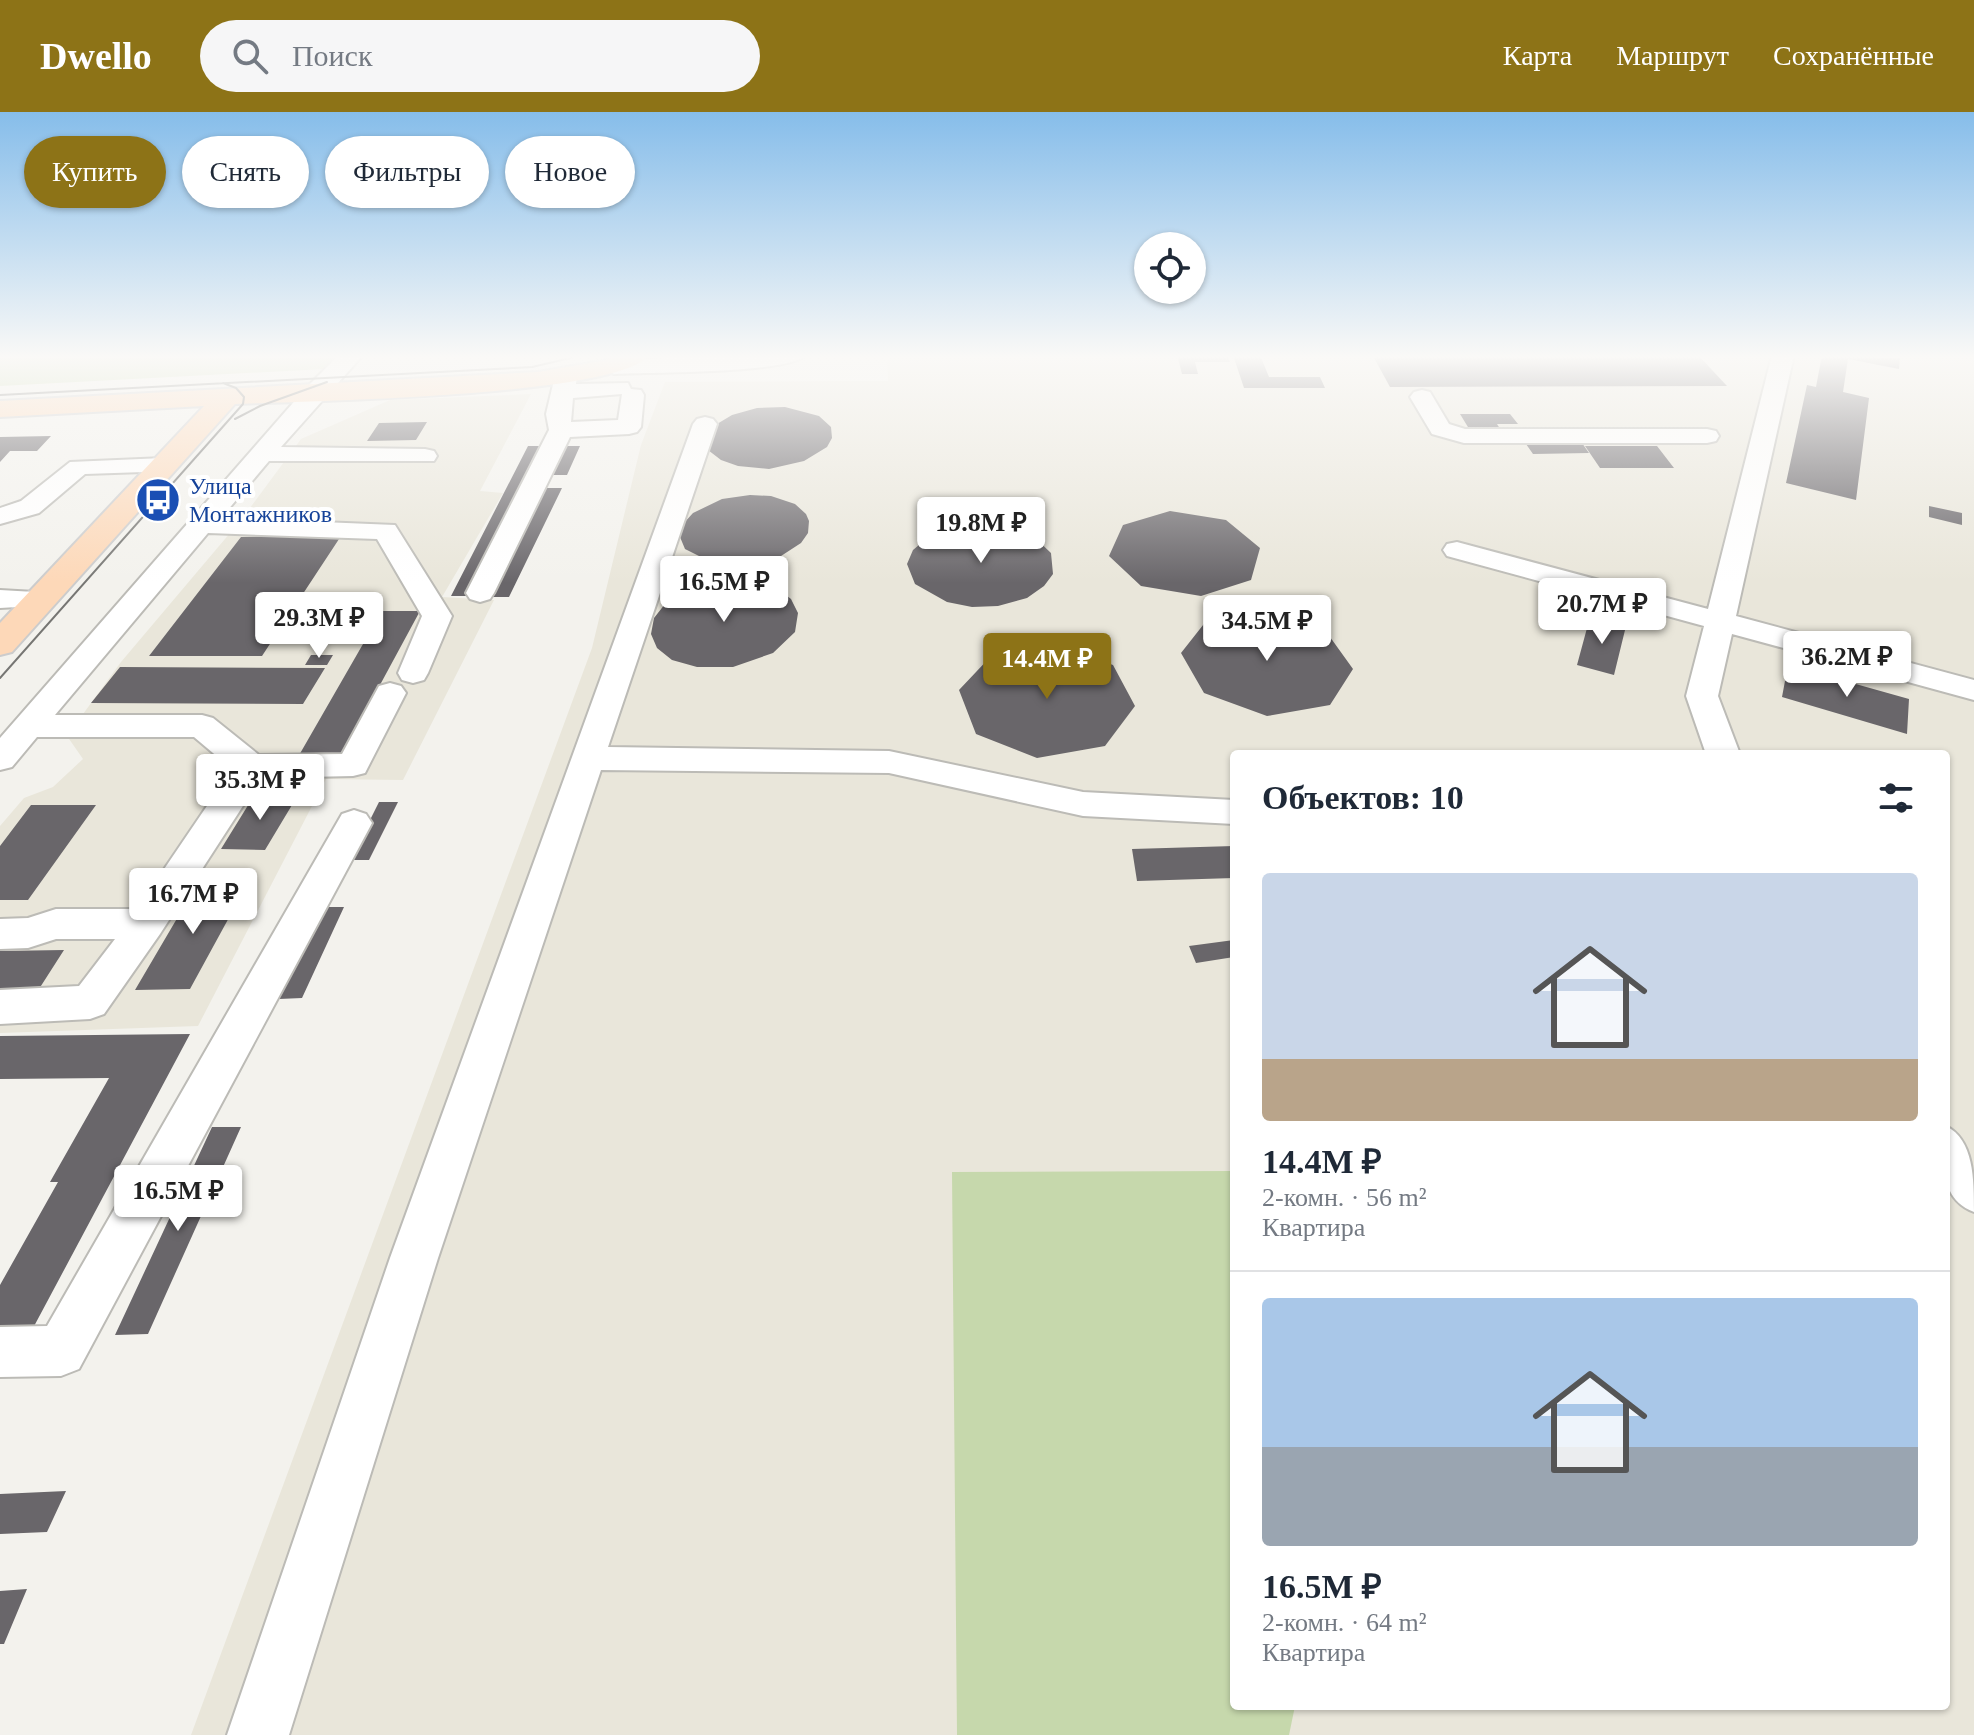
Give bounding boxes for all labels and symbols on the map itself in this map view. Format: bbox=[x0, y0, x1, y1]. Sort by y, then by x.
place label: Улица Монтажников bbox=[189, 473, 332, 527]
bus stop icon: Улица Монтажников bbox=[134, 476, 182, 524]
pin: 19.8M ₽ bbox=[907, 497, 1055, 565]
pin: 16.5M ₽ bbox=[650, 556, 798, 624]
pin: 20.7M ₽ bbox=[1528, 578, 1676, 646]
pin: 29.3M ₽ bbox=[245, 592, 393, 660]
pin: 34.5M ₽ bbox=[1193, 595, 1341, 663]
pin: 36.2M ₽ bbox=[1773, 631, 1921, 699]
pin: 14.4M ₽ bbox=[973, 633, 1121, 701]
pin: 35.3M ₽ bbox=[186, 754, 334, 822]
pin: 16.7M ₽ bbox=[119, 868, 267, 936]
pin: 16.5M ₽ bbox=[104, 1165, 252, 1233]

